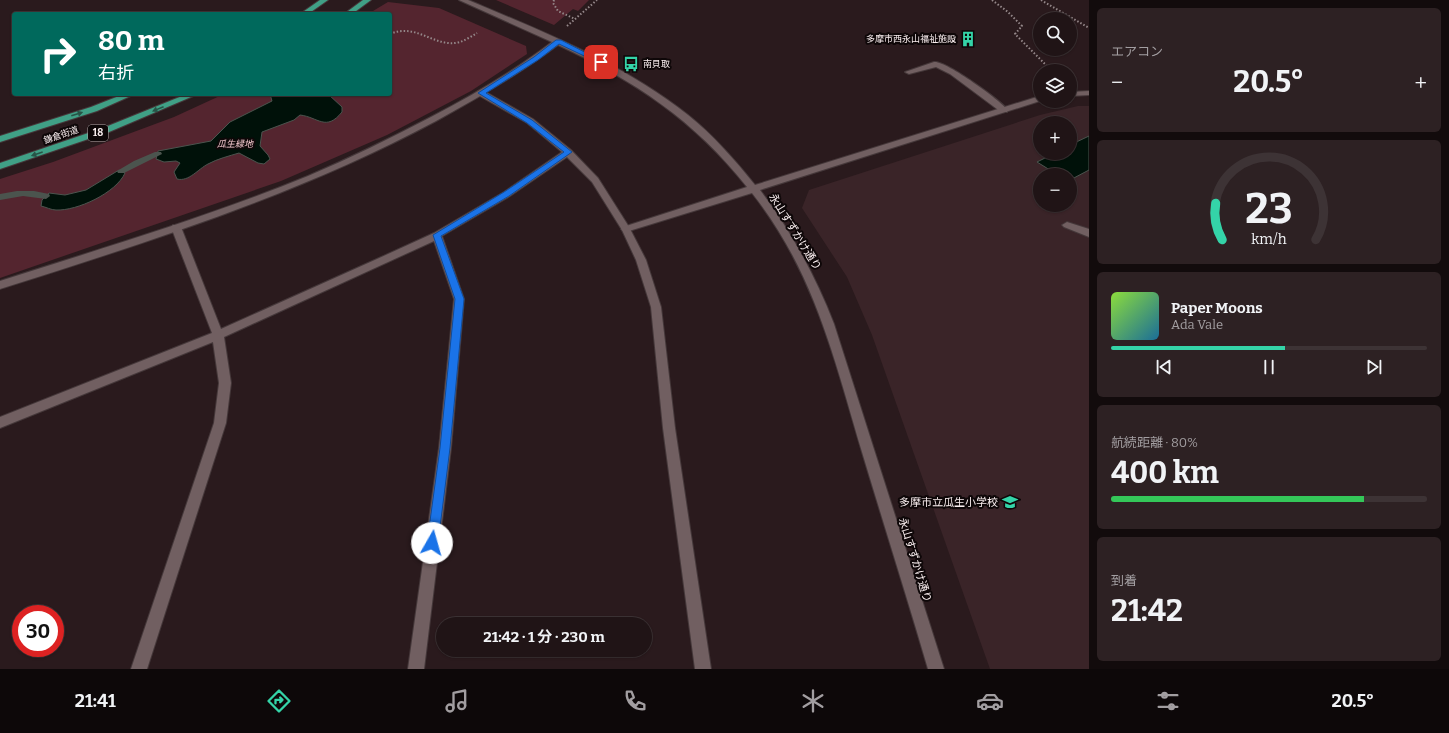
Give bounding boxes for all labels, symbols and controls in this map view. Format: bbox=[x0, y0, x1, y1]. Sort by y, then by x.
map controls bbox=[1033, 12, 1077, 212]
button: search bbox=[1033, 12, 1077, 56]
text: 80 m bbox=[98, 24, 164, 57]
icon: right bbox=[32, 28, 84, 80]
building icon: 多摩市西永山福祉施設 bbox=[959, 30, 977, 48]
place label: 多摩市西永山福祉施設 bbox=[866, 34, 956, 44]
text: エアコン bbox=[1111, 44, 1163, 59]
pin bbox=[584, 45, 618, 79]
icon: arrive bbox=[590, 51, 612, 73]
bus stop icon: 南貝取 bbox=[622, 55, 640, 73]
place label: 南貝取 bbox=[643, 59, 670, 69]
text: 右折 bbox=[98, 62, 134, 84]
button: layers bbox=[1033, 64, 1077, 108]
text: 20.5° bbox=[1233, 64, 1304, 100]
text: − bbox=[1111, 69, 1123, 96]
text: + bbox=[1414, 69, 1427, 96]
one-way arrow bbox=[153, 106, 164, 112]
one-way arrow bbox=[71, 111, 83, 117]
button: + bbox=[1033, 116, 1077, 160]
street label: 鎌倉街道 bbox=[42, 123, 80, 146]
road number: 18 bbox=[88, 125, 108, 141]
park label: 瓜生緑地 bbox=[217, 139, 254, 149]
one-way arrow bbox=[30, 151, 42, 157]
button: − bbox=[1033, 168, 1077, 212]
text: 23 bbox=[1245, 184, 1293, 234]
street label: 永山すずかけ通り bbox=[766, 191, 824, 273]
text: km/h bbox=[1251, 231, 1287, 248]
text: Paper Moons bbox=[1171, 299, 1263, 317]
text: Ada Vale bbox=[1171, 317, 1223, 332]
icon: previous bbox=[1153, 356, 1175, 378]
icon: pause bbox=[1258, 356, 1280, 378]
icon: next bbox=[1363, 356, 1385, 378]
text: 航続距離 · 80% bbox=[1111, 435, 1198, 450]
text: 400 km bbox=[1111, 455, 1219, 491]
school or university icon: 多摩市立瓜生小学校 bbox=[1001, 493, 1019, 511]
place label: 多摩市立瓜生小学校 bbox=[899, 496, 998, 509]
street label: 永山すずかけ通り bbox=[896, 516, 934, 604]
position arrow bbox=[411, 522, 453, 564]
text: 到着 bbox=[1111, 573, 1137, 588]
text: 21:42 bbox=[1111, 593, 1183, 629]
speed limit sign: 30 bbox=[12, 605, 64, 657]
text: 21:42 · 1 分 · 230 m bbox=[483, 628, 605, 646]
icon: directions bbox=[265, 687, 293, 715]
icon: music bbox=[443, 687, 471, 715]
icon: phone bbox=[621, 687, 649, 715]
icon: climate bbox=[799, 687, 827, 715]
icon: car bbox=[976, 687, 1004, 715]
icon: filters bbox=[1154, 687, 1182, 715]
text: 21:41 bbox=[75, 690, 116, 712]
text: 20.5° bbox=[1332, 690, 1374, 712]

